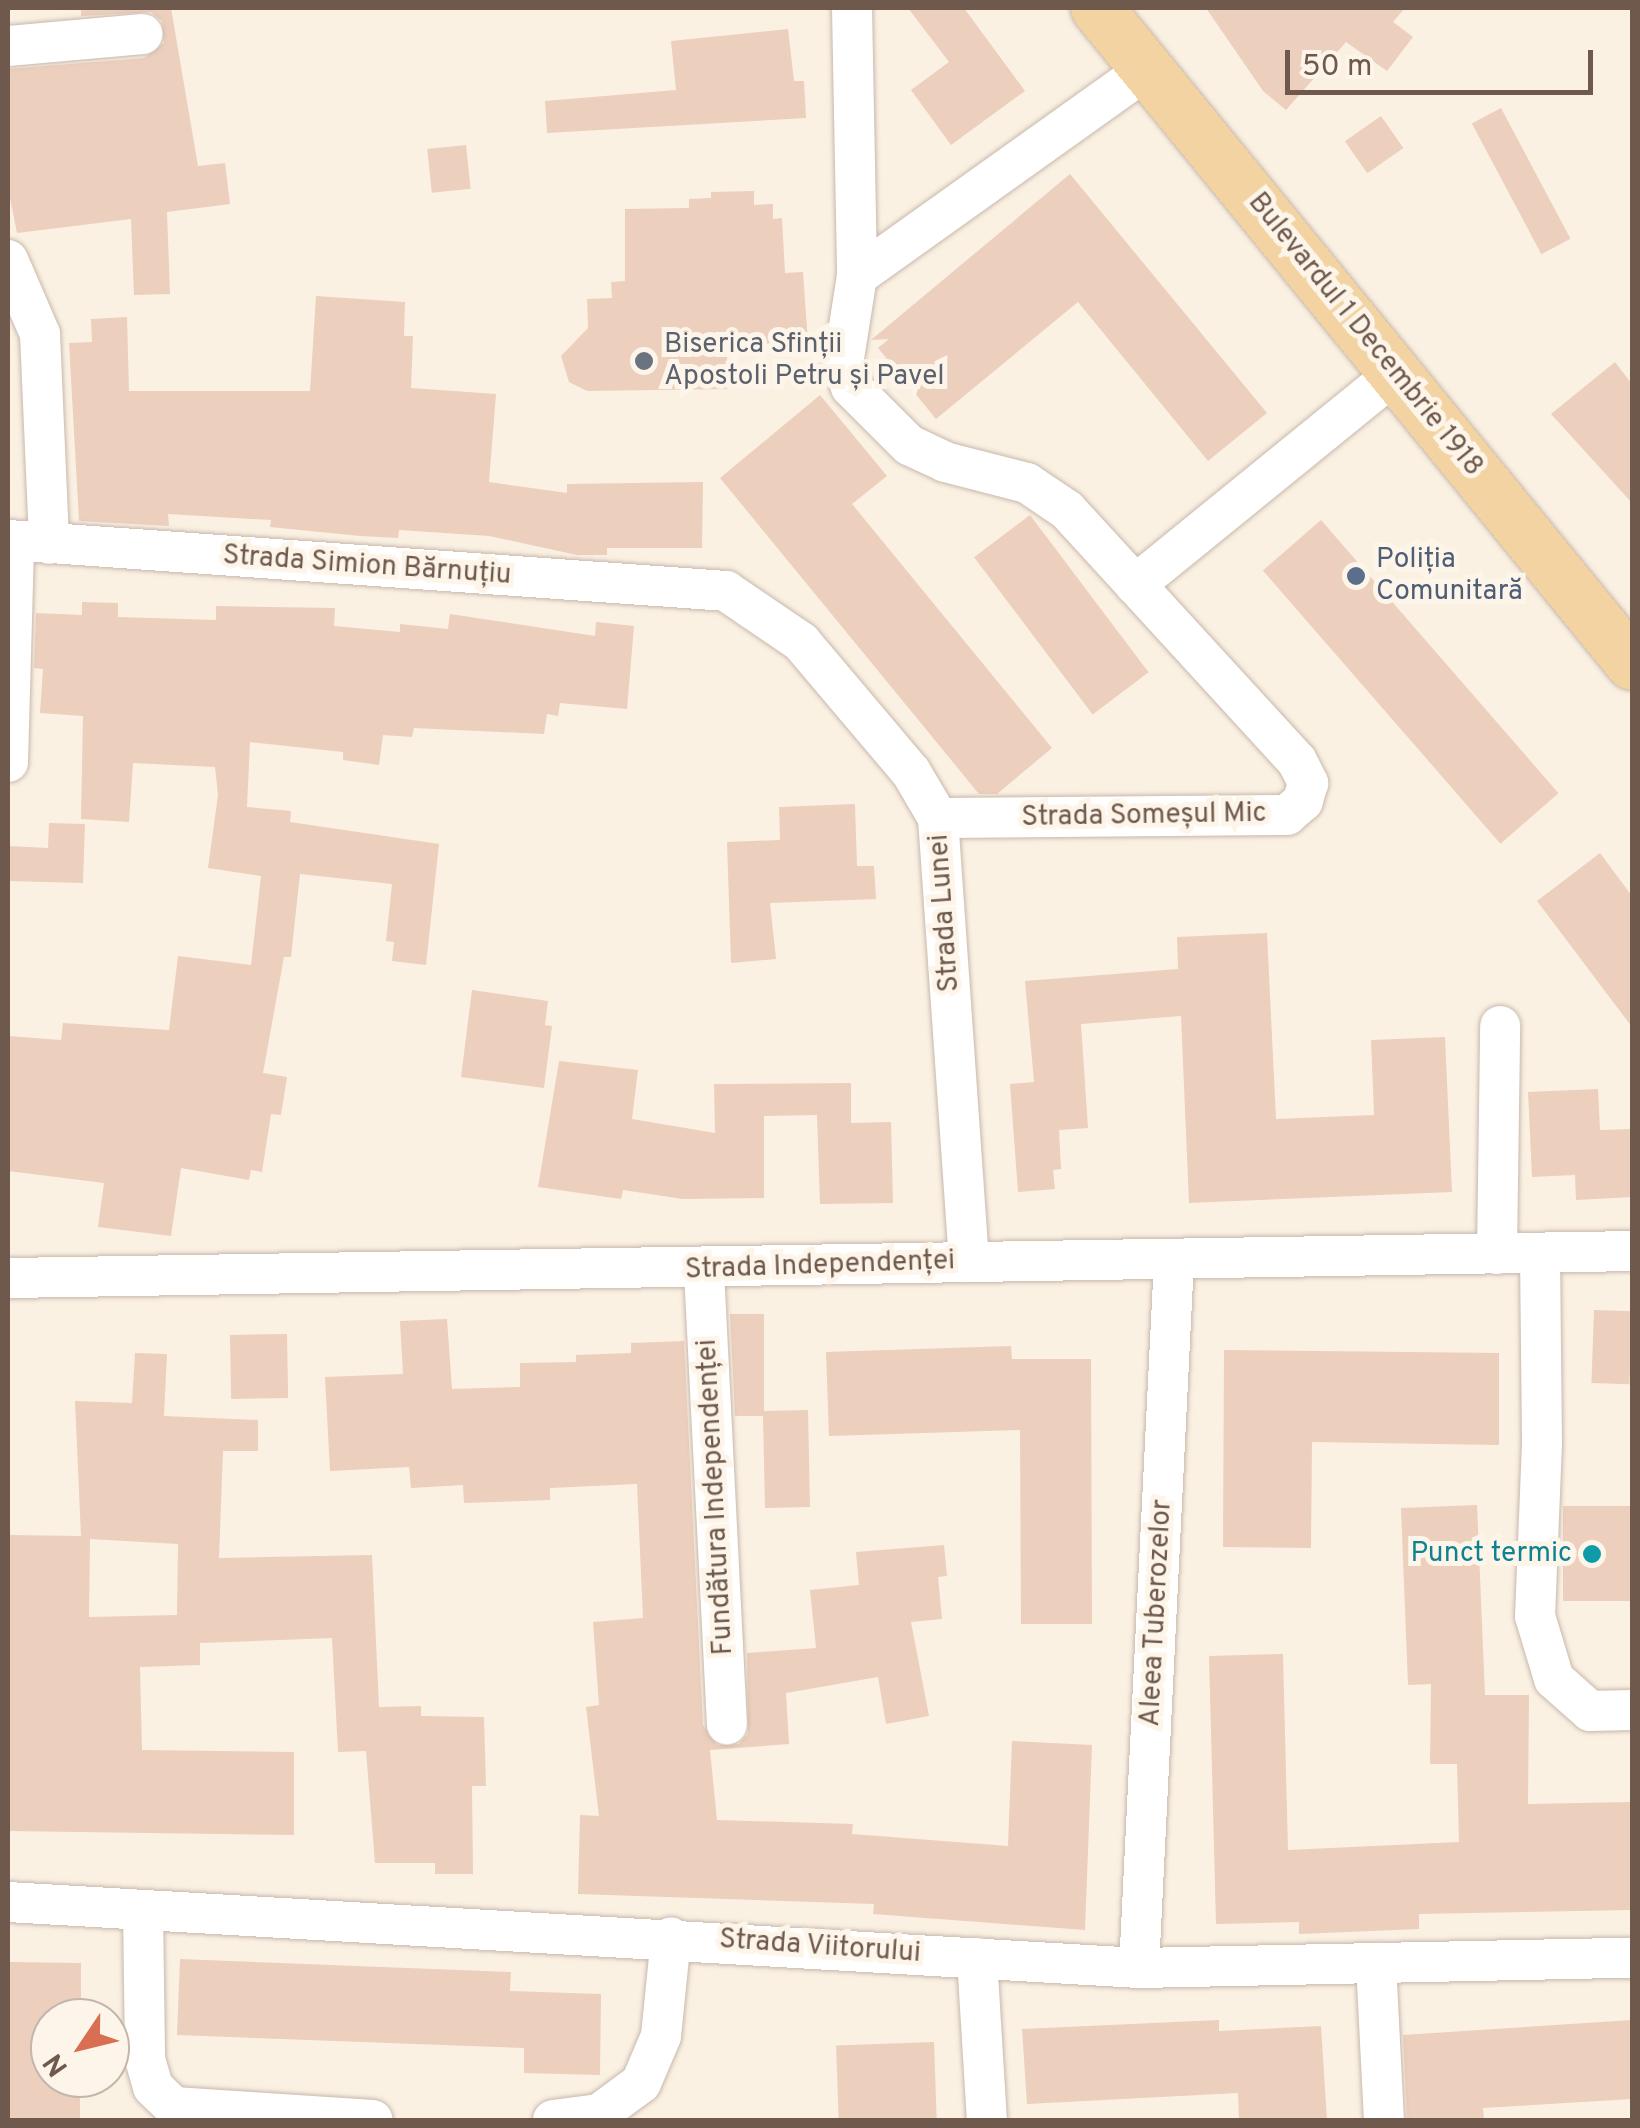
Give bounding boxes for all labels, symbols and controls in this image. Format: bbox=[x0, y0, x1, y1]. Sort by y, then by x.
scale bar bbox=[1290, 30, 1598, 92]
text: 50 m bbox=[1302, 49, 1372, 86]
street label: Bulevardul 1 Decembrie 1918 bbox=[1240, 187, 1490, 483]
place label: Biserica Sfinții Apostoli Petru și Pavel bbox=[664, 328, 945, 394]
marker: Biserica Sfinții Apostoli Petru și Pavel bbox=[633, 350, 655, 372]
street label: Strada Simion Bărnuțiu bbox=[222, 539, 512, 593]
place label: Poliția Comunitară bbox=[1376, 543, 1523, 609]
marker: Poliția Comunitară bbox=[1345, 565, 1367, 587]
street label: Strada Someșul Mic bbox=[1021, 797, 1267, 835]
street label: Strada Lunei bbox=[923, 833, 967, 993]
street label: Strada Independenței bbox=[684, 1244, 956, 1288]
street label: Fundătura Independenței bbox=[691, 1338, 741, 1656]
street label: Aleea Tuberozelor bbox=[1134, 1498, 1180, 1728]
place label: Punct termic bbox=[1411, 1537, 1572, 1571]
marker: Punct termic bbox=[1581, 1543, 1603, 1565]
street label: Strada Viitorului bbox=[717, 1923, 923, 1971]
north arrow bbox=[30, 1998, 130, 2098]
text: N bbox=[37, 2046, 78, 2083]

